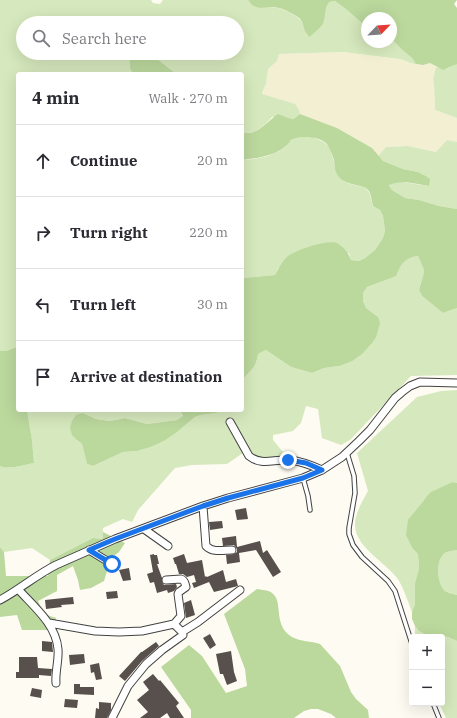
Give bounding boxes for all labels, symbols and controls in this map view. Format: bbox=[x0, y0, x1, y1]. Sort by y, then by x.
north arrow bbox=[361, 12, 397, 48]
search box bbox=[16, 16, 244, 60]
icon: search bbox=[30, 27, 52, 49]
text: Search here bbox=[62, 29, 147, 48]
text: 4 min bbox=[32, 87, 80, 109]
text: Walk · 270 m bbox=[149, 90, 228, 107]
icon: ahead bbox=[32, 150, 54, 172]
text: Continue bbox=[70, 151, 137, 170]
text: 20 m bbox=[197, 152, 228, 169]
icon: right bbox=[32, 222, 54, 244]
text: Turn right bbox=[70, 223, 148, 242]
text: 220 m bbox=[189, 224, 228, 241]
icon: left bbox=[32, 294, 54, 316]
text: Turn left bbox=[70, 295, 136, 314]
text: 30 m bbox=[197, 296, 228, 313]
icon: arrive bbox=[32, 366, 54, 388]
text: Arrive at destination bbox=[70, 367, 222, 386]
route end bbox=[279, 451, 297, 469]
route start bbox=[103, 555, 121, 573]
map controls bbox=[409, 634, 445, 706]
button: + bbox=[409, 634, 445, 670]
button: − bbox=[409, 670, 445, 706]

